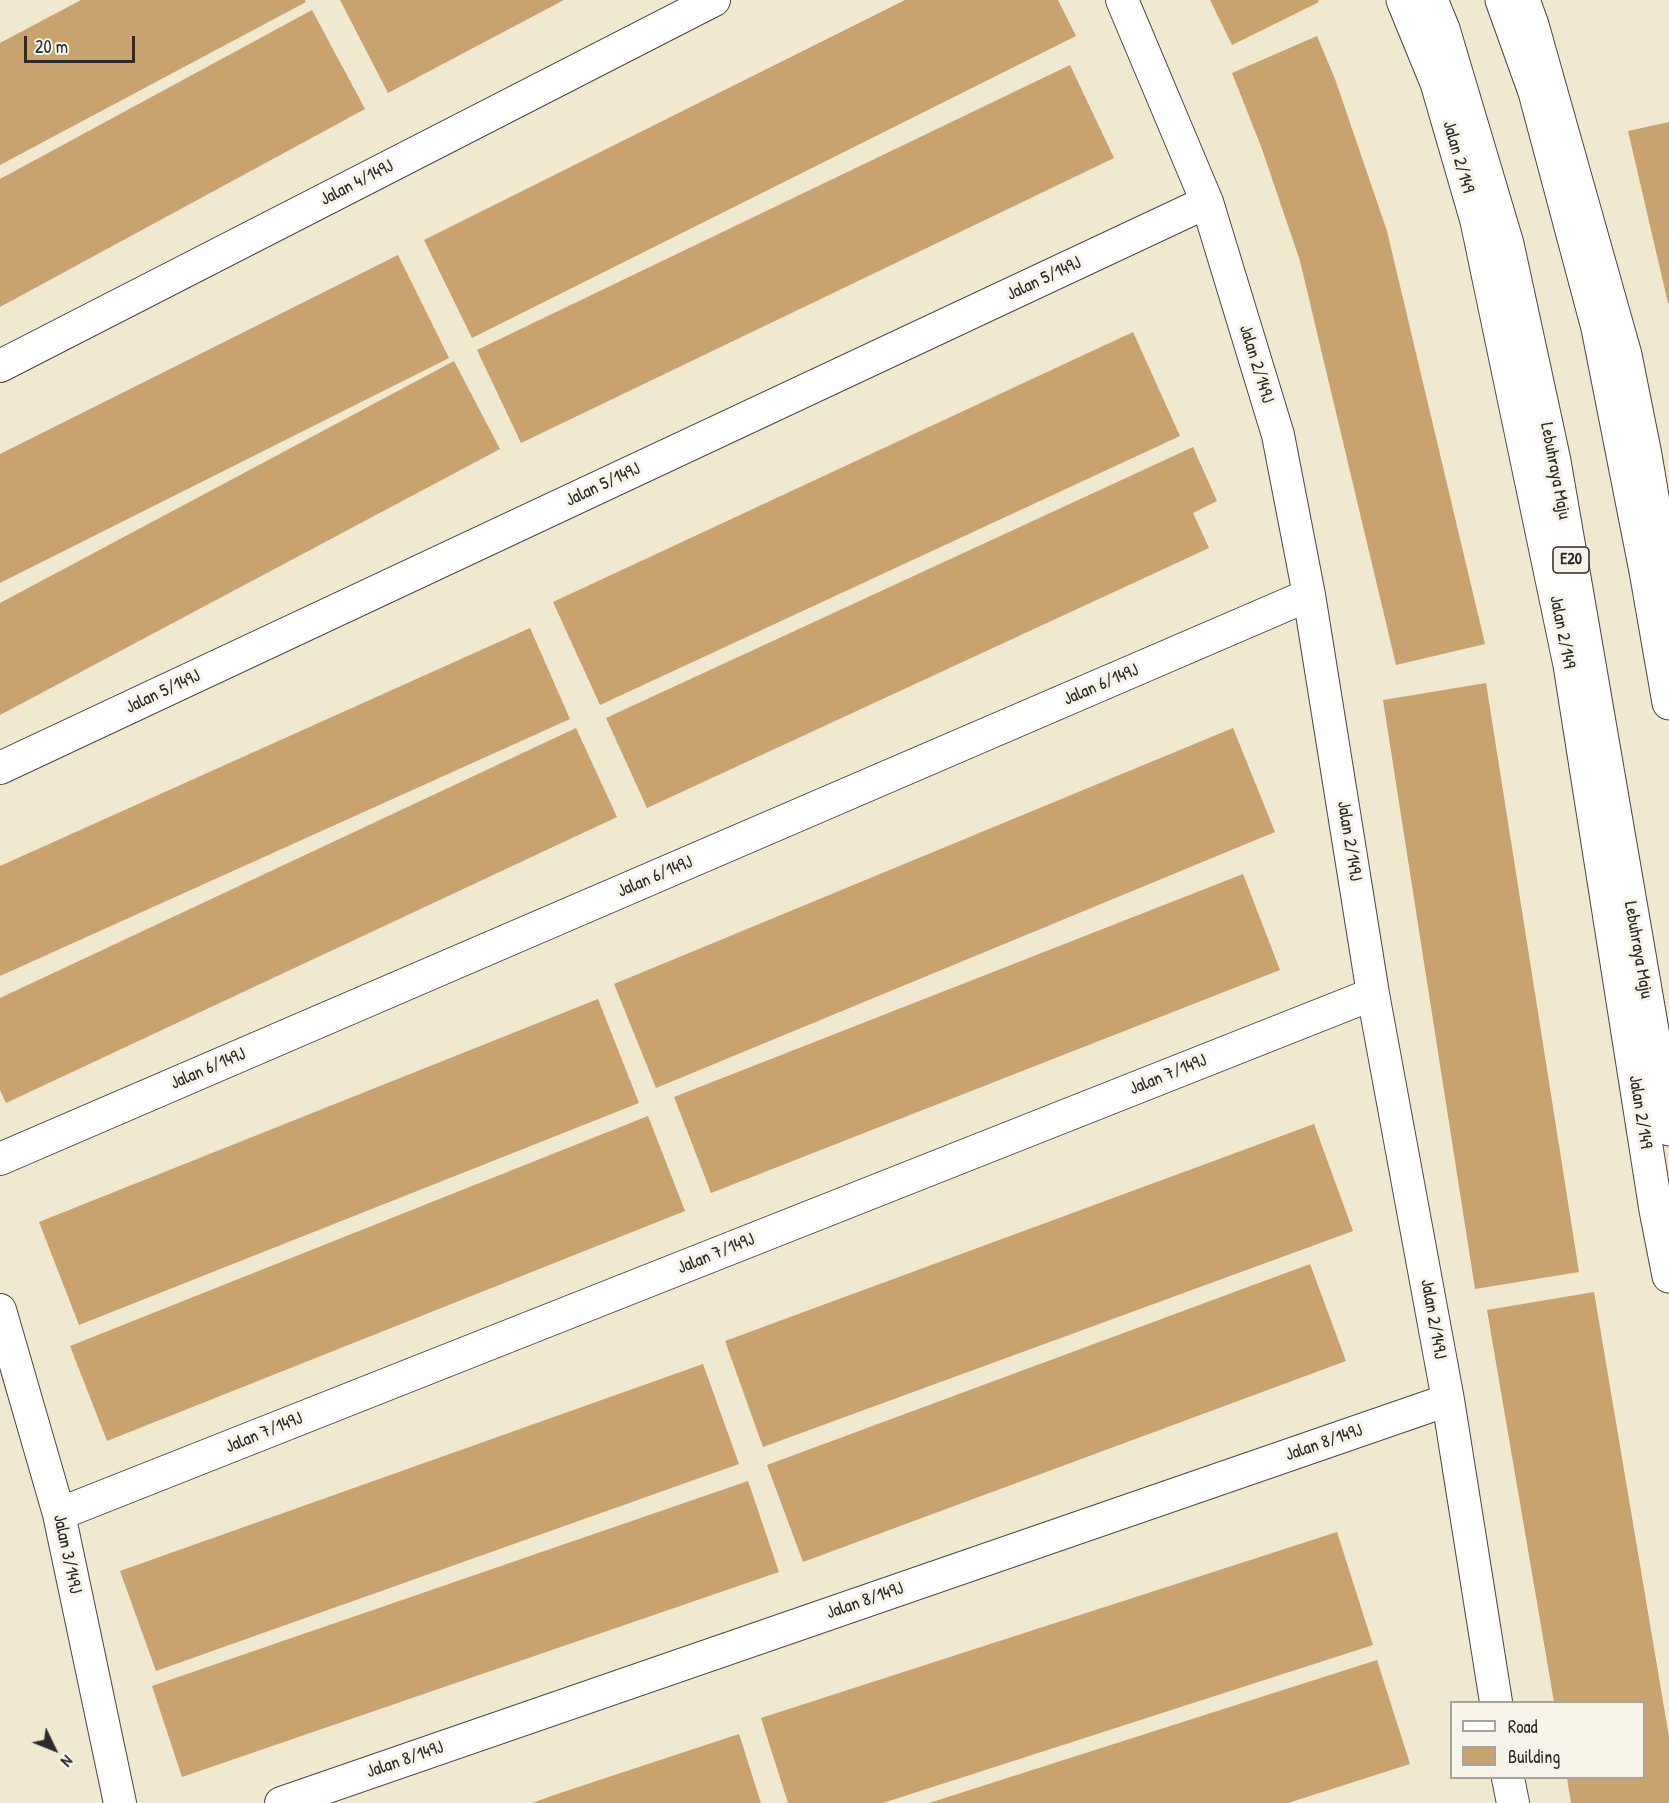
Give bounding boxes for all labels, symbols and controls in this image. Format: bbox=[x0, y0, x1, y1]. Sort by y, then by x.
scale bar bbox=[27, 24, 138, 62]
text: 20 m bbox=[35, 34, 68, 59]
street label: Jalan 2/149 bbox=[1437, 119, 1479, 195]
street label: Jalan 4/149J bbox=[317, 156, 397, 210]
street label: Jalan 5/149J bbox=[1003, 252, 1085, 306]
street label: Jalan 2/149J bbox=[1234, 322, 1278, 406]
street label: Lebuhraya Maju bbox=[1535, 421, 1575, 521]
street label: Jalan 5/149J bbox=[562, 458, 644, 512]
road number: E20 bbox=[1553, 547, 1589, 573]
street label: Jalan 2/149 bbox=[1544, 594, 1580, 670]
street label: Jalan 6/149J bbox=[1060, 660, 1142, 710]
street label: Jalan 5/149J bbox=[122, 665, 204, 719]
street label: Jalan 2/149J bbox=[1332, 800, 1366, 882]
street label: Jalan 6/149J bbox=[614, 852, 696, 902]
street label: Lebuhraya Maju bbox=[1619, 900, 1657, 1000]
street label: Jalan 6/149J bbox=[167, 1044, 249, 1094]
street label: Jalan 7/149J bbox=[1126, 1050, 1210, 1100]
street label: Jalan 2/149 bbox=[1624, 1074, 1656, 1150]
street label: Jalan 7/149J bbox=[674, 1229, 758, 1279]
street label: Jalan 2/149J bbox=[1415, 1278, 1451, 1360]
street label: Jalan 7/149J bbox=[222, 1408, 306, 1458]
street label: Jalan 8/149J bbox=[1283, 1420, 1365, 1466]
street label: Jalan 3/149J bbox=[48, 1513, 86, 1595]
street label: Jalan 8/149J bbox=[824, 1578, 906, 1624]
legend bbox=[1450, 1701, 1645, 1779]
text: Road bbox=[1508, 1714, 1538, 1739]
north arrow bbox=[24, 1719, 84, 1779]
street label: Jalan 8/149J bbox=[364, 1737, 446, 1783]
text: Building bbox=[1508, 1744, 1560, 1769]
text: N bbox=[56, 1751, 78, 1772]

